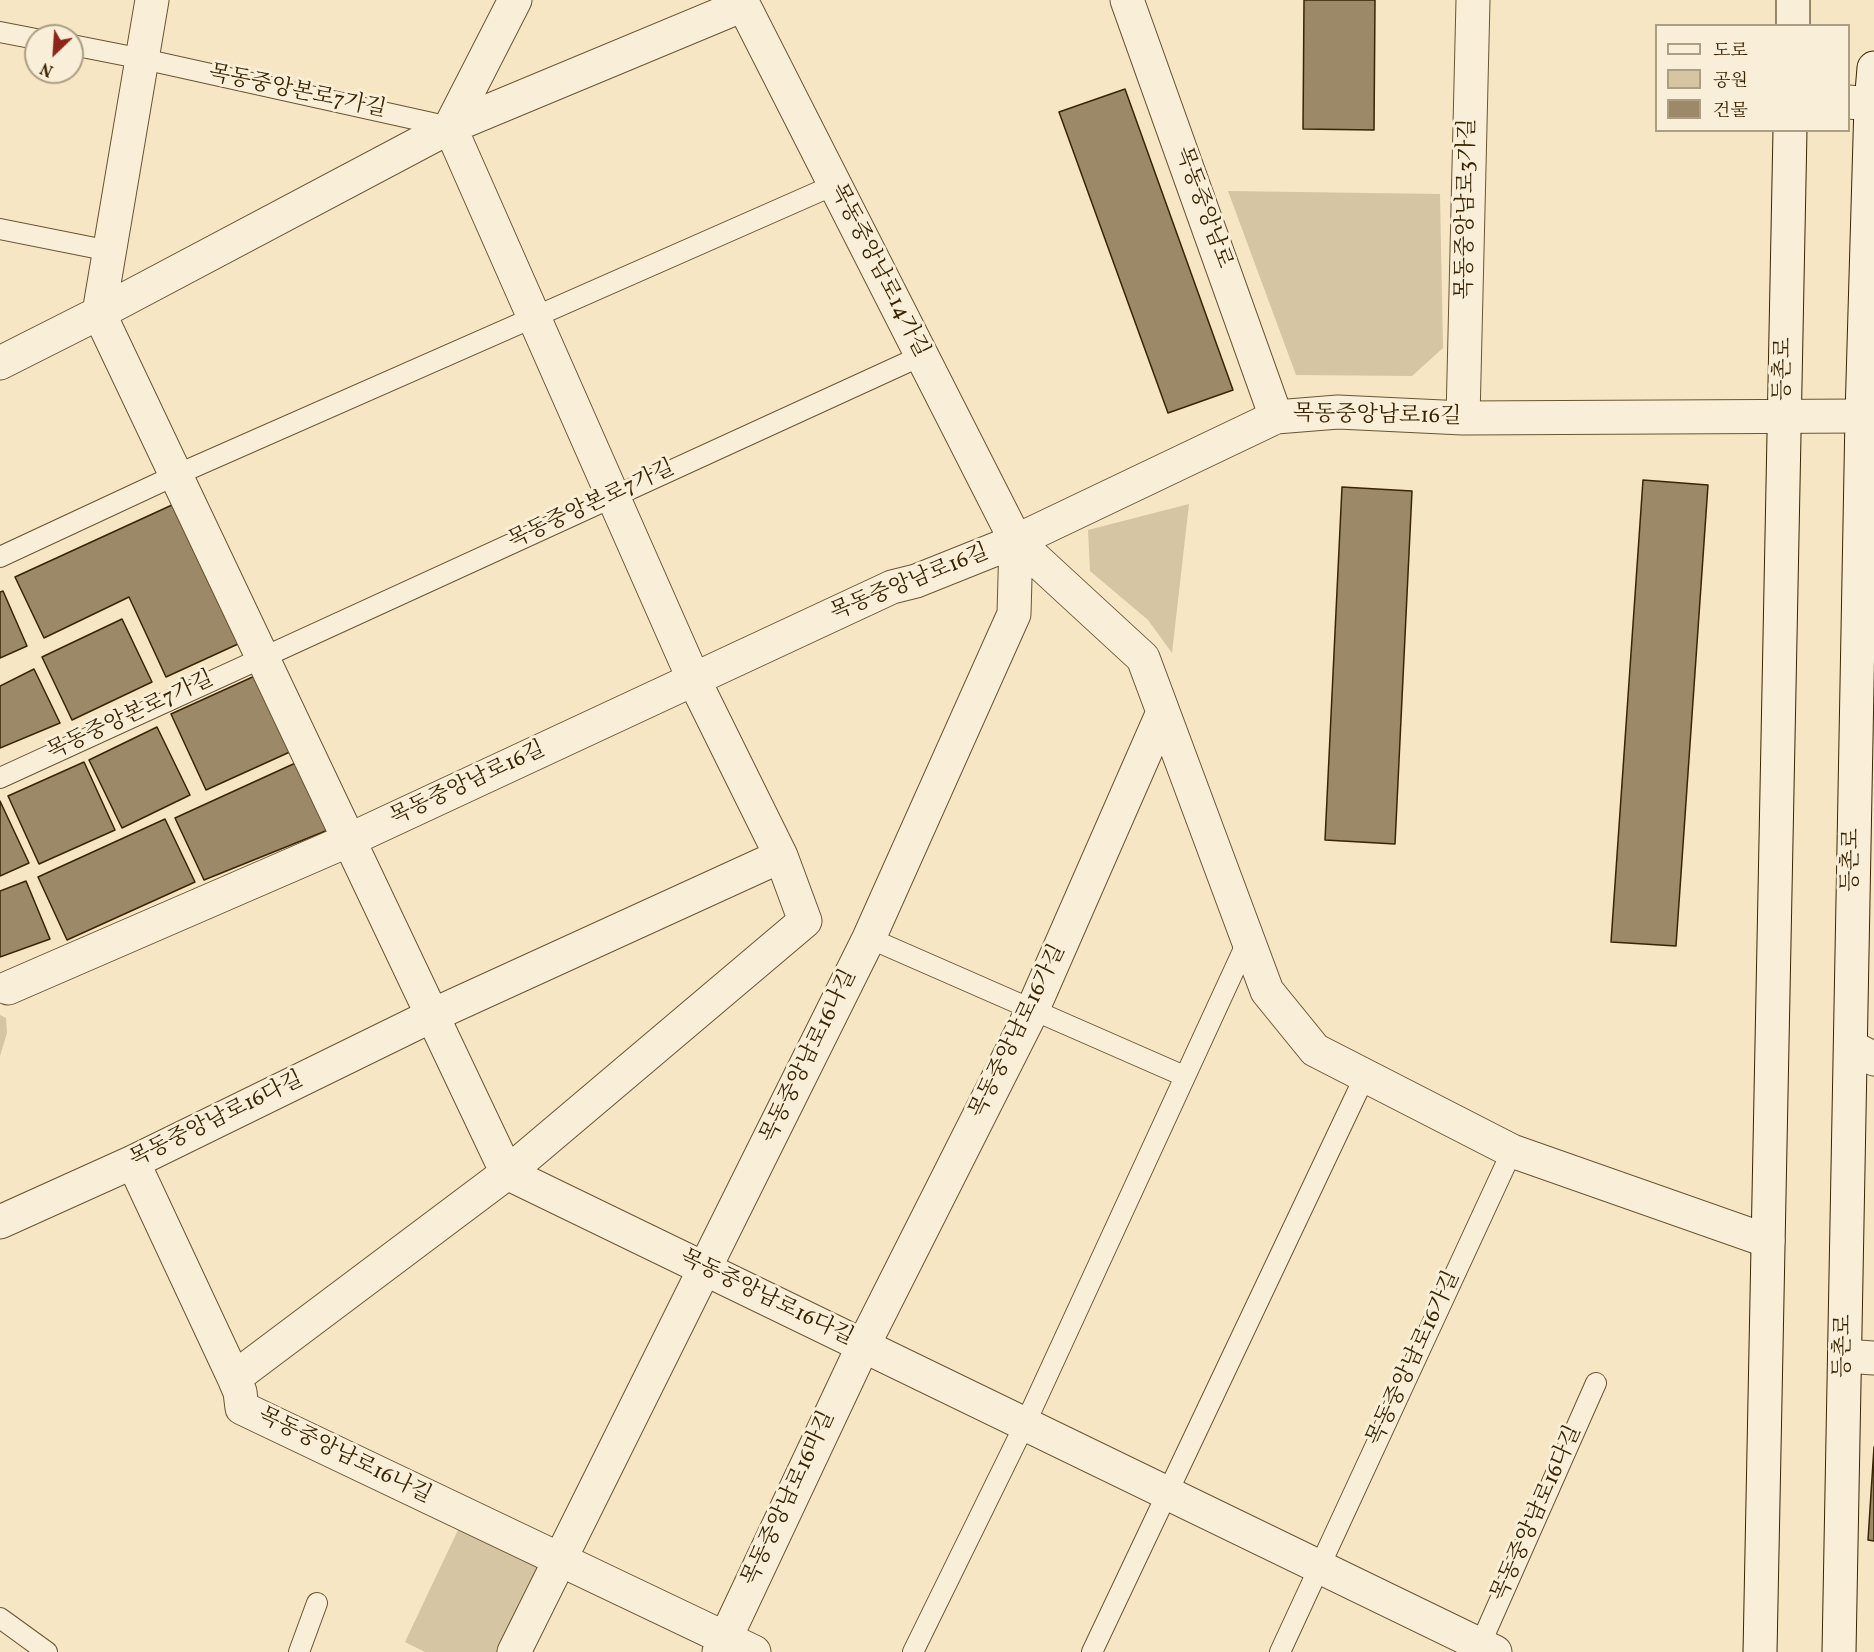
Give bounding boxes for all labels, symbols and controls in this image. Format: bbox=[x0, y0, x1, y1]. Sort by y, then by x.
north arrow bbox=[24, 24, 84, 84]
legend bbox=[1655, 24, 1850, 132]
text: 도로 bbox=[1713, 39, 1748, 64]
text: N bbox=[37, 56, 57, 81]
street label: 목동중앙본로7가길 bbox=[206, 61, 388, 125]
text: 공원 bbox=[1713, 69, 1748, 94]
text: 건물 bbox=[1713, 99, 1748, 124]
street label: 목동중앙남로3가길 bbox=[1453, 118, 1483, 300]
street label: 목동중앙남로 bbox=[1168, 144, 1236, 272]
street label: 목동중앙남로14가길 bbox=[823, 180, 933, 362]
street label: 등촌로 bbox=[1771, 337, 1799, 401]
street label: 목동중앙남로16길 bbox=[1293, 402, 1461, 432]
street label: 목동중앙본로7가길 bbox=[505, 456, 679, 556]
street label: 목동중앙남로16길 bbox=[827, 540, 993, 628]
street label: 목동중앙본로7가길 bbox=[44, 667, 218, 767]
street label: 목동중앙남로16길 bbox=[386, 737, 550, 833]
street label: 등촌로 bbox=[1839, 828, 1867, 892]
street label: 목동중앙남로16가길 bbox=[966, 941, 1072, 1123]
street label: 목동중앙남로16나길 bbox=[757, 966, 863, 1148]
street label: 목동중앙남로16다길 bbox=[126, 1068, 308, 1174]
street label: 목동중앙남로16다길 bbox=[675, 1246, 857, 1352]
street label: 목동중앙남로16가길 bbox=[1363, 1267, 1467, 1451]
street label: 등촌로 bbox=[1831, 1314, 1859, 1378]
street label: 목동중앙남로16나길 bbox=[253, 1404, 435, 1510]
street label: 목동중앙남로16마길 bbox=[738, 1407, 842, 1591]
street label: 목동중앙남로16다길 bbox=[1487, 1422, 1589, 1606]

